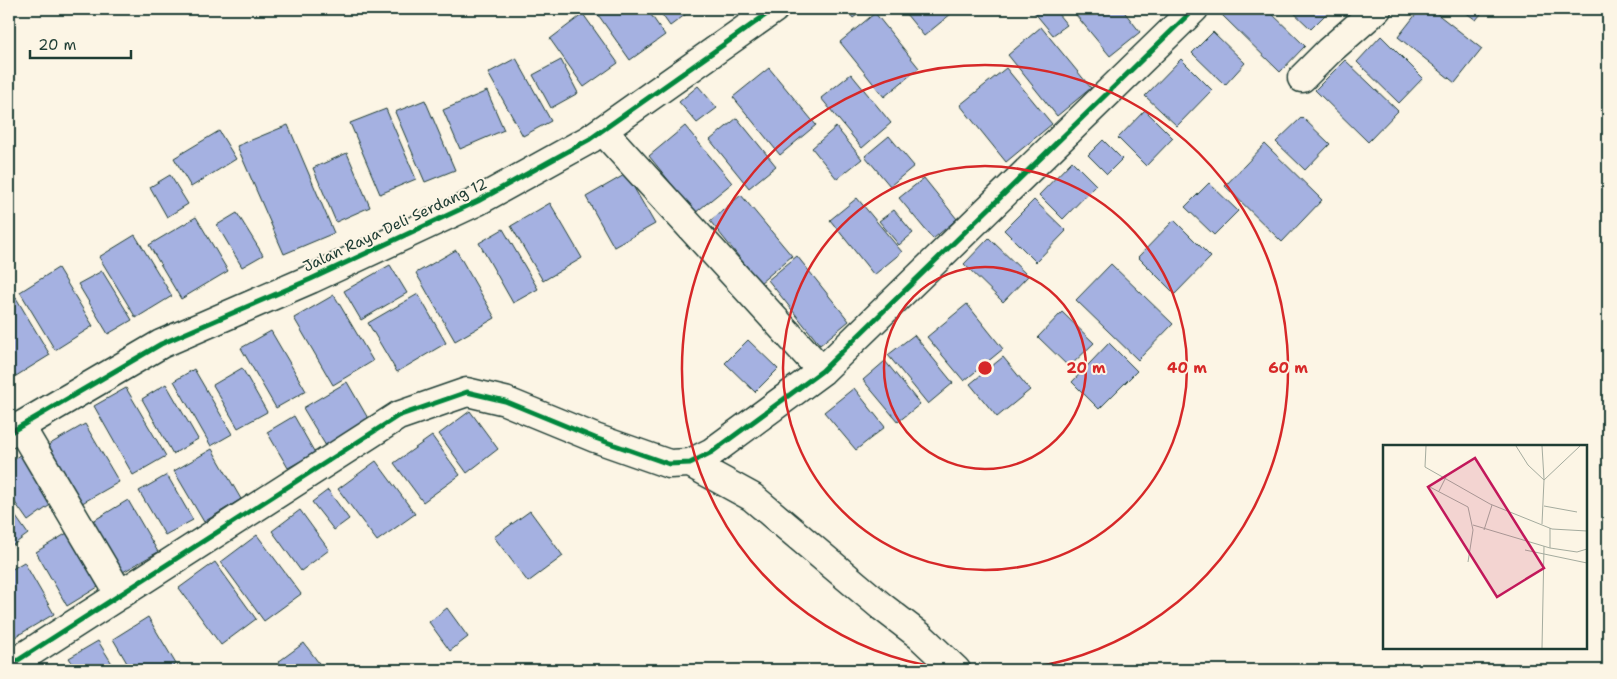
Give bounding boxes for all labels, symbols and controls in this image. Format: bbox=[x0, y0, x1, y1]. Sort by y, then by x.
scale bar bbox=[30, 28, 131, 60]
text: 20 m bbox=[38, 35, 77, 55]
street label: Jalan Raya Deli Serdang 12 bbox=[300, 173, 490, 277]
text: 20 m bbox=[1066, 358, 1106, 378]
text: 40 m bbox=[1167, 358, 1207, 378]
text: 60 m bbox=[1268, 358, 1308, 378]
centre of rings bbox=[976, 359, 994, 377]
inset map bbox=[1383, 445, 1587, 649]

